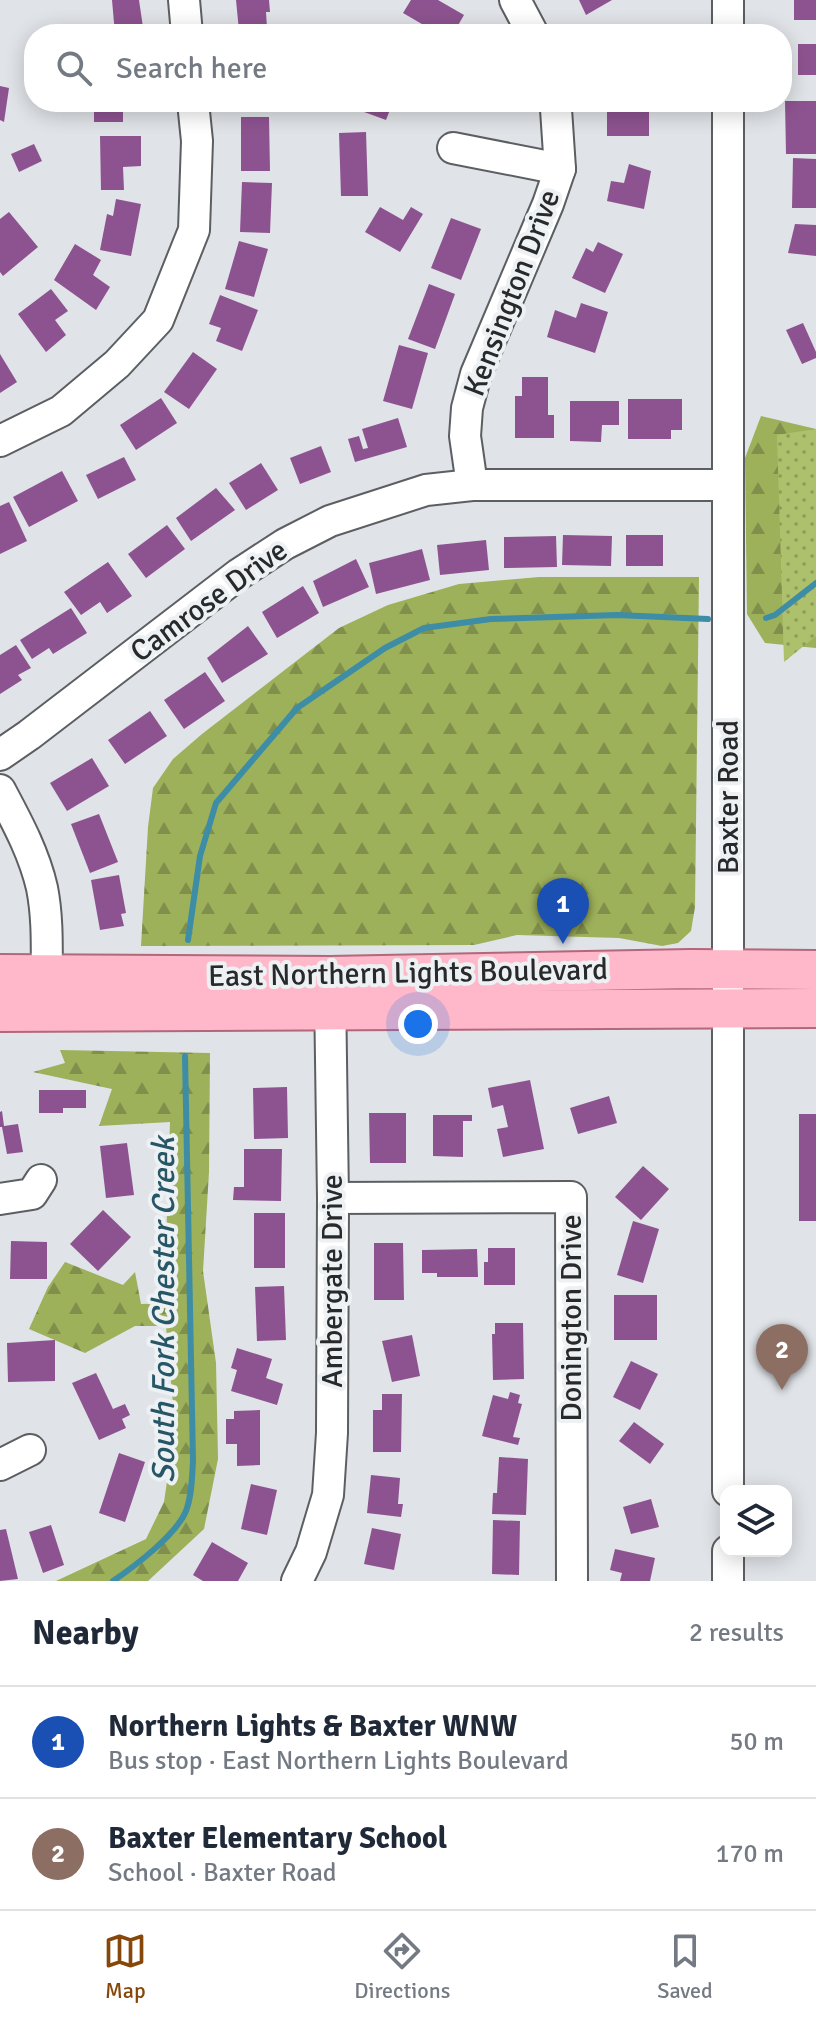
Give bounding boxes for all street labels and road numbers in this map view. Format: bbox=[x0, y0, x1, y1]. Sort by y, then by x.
street label: Kensington Drive bbox=[456, 185, 568, 401]
street label: Camrose Drive bbox=[123, 532, 295, 670]
street label: Baxter Road bbox=[710, 720, 747, 874]
street label: East Northern Lights Boulevard bbox=[208, 951, 608, 995]
street label: Ambergate Drive bbox=[314, 1174, 351, 1388]
street label: Donington Drive bbox=[553, 1214, 590, 1422]

